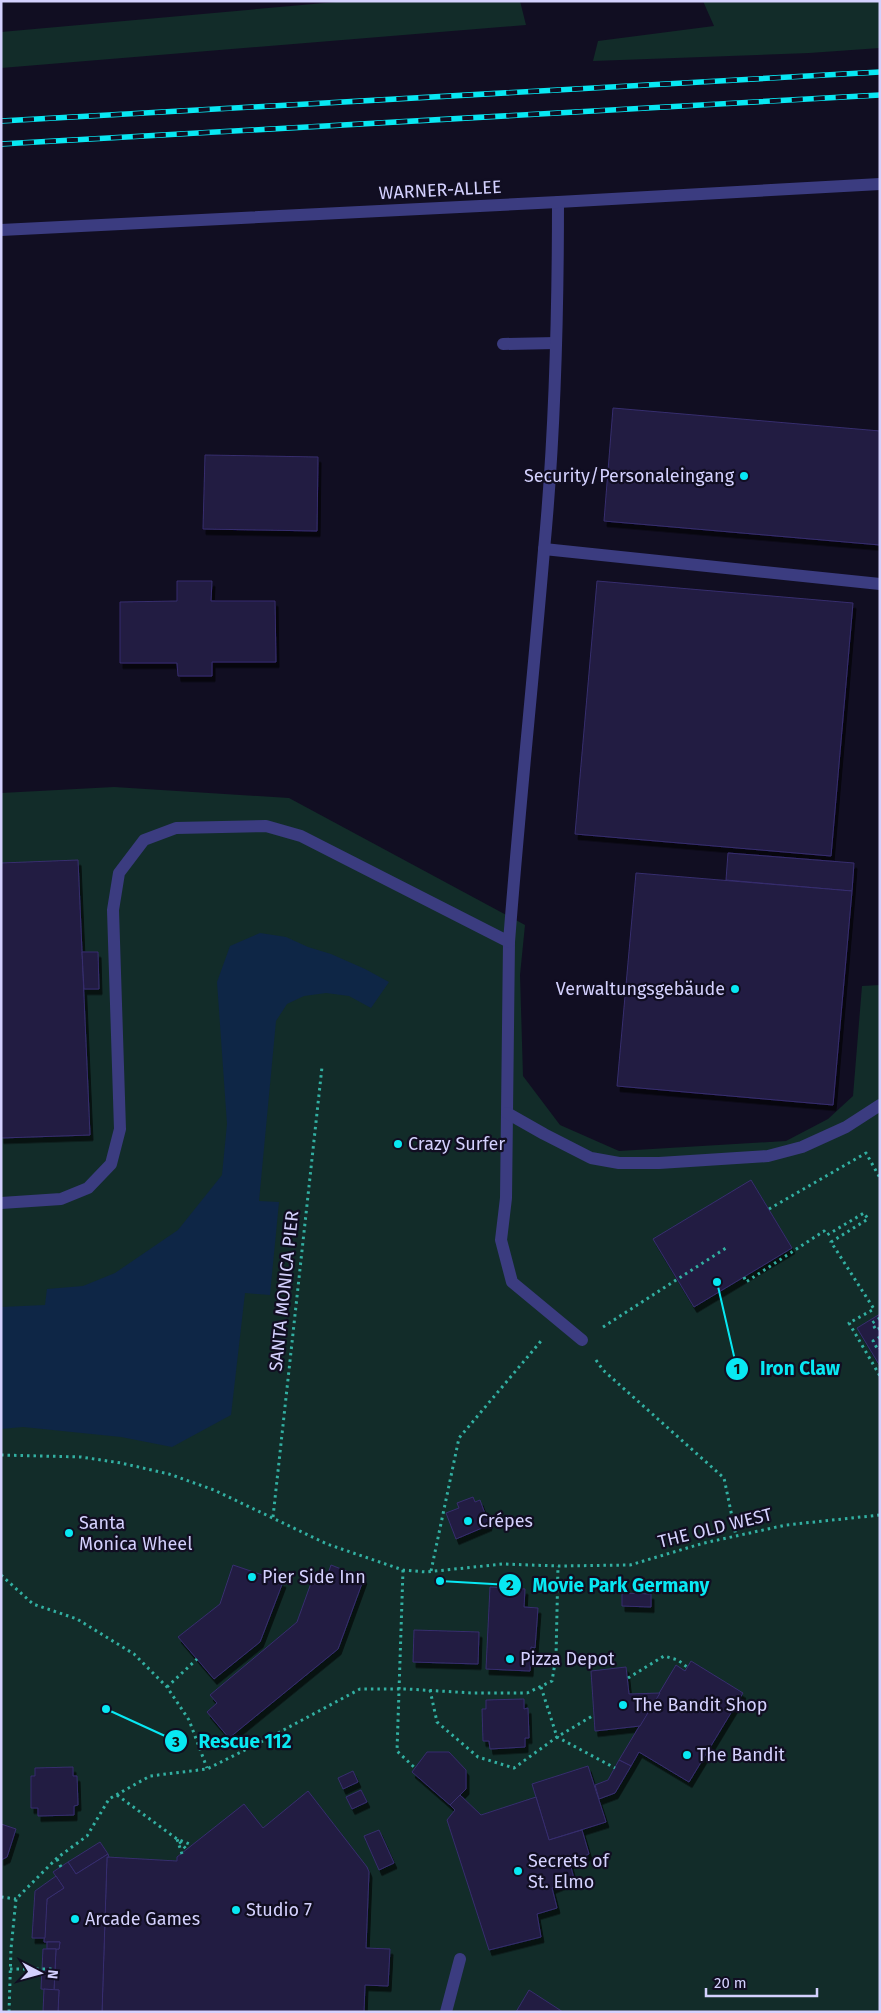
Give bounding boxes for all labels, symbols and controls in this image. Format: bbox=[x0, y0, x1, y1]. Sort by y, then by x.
street label: WARNER-ALLEE bbox=[378, 176, 502, 204]
place label: Security/Personaleingang bbox=[524, 465, 735, 487]
marker: Security/Personaleingang bbox=[738, 470, 750, 482]
place label: Verwaltungsgebäude bbox=[556, 978, 725, 1000]
marker: Verwaltungsgebäude bbox=[729, 983, 741, 995]
place label: Crazy Surfer bbox=[408, 1133, 505, 1155]
marker: Crazy Surfer bbox=[392, 1138, 404, 1150]
street label: SANTA MONICA PIER bbox=[265, 1210, 303, 1372]
callout: Iron Claw bbox=[725, 1352, 850, 1386]
text: Iron Claw bbox=[760, 1357, 841, 1380]
text: 1 bbox=[734, 1360, 740, 1378]
street label: THE OLD WEST bbox=[656, 1503, 775, 1553]
place label: Crépes bbox=[478, 1510, 533, 1532]
place label: Santa Monica Wheel bbox=[79, 1512, 192, 1555]
marker: Crépes bbox=[462, 1515, 474, 1527]
marker: Santa Monica Wheel bbox=[63, 1527, 75, 1539]
place label: Pier Side Inn bbox=[262, 1566, 366, 1588]
callout: Movie Park Germany bbox=[497, 1568, 719, 1602]
marker: Pier Side Inn bbox=[246, 1571, 258, 1583]
text: Movie Park Germany bbox=[533, 1574, 710, 1597]
text: 2 bbox=[506, 1576, 514, 1594]
place label: Pizza Depot bbox=[520, 1648, 615, 1670]
marker: Pizza Depot bbox=[504, 1653, 516, 1665]
place label: The Bandit Shop bbox=[633, 1694, 767, 1716]
marker: The Bandit Shop bbox=[617, 1699, 629, 1711]
callout: Rescue 112 bbox=[163, 1724, 301, 1758]
text: Rescue 112 bbox=[199, 1730, 292, 1753]
text: 3 bbox=[171, 1733, 180, 1751]
place label: The Bandit bbox=[697, 1744, 786, 1766]
marker: The Bandit bbox=[681, 1749, 693, 1761]
place label: Secrets of St. Elmo bbox=[528, 1850, 611, 1893]
marker: Secrets of St. Elmo bbox=[512, 1865, 524, 1877]
place label: Studio 7 bbox=[246, 1899, 312, 1921]
marker: Studio 7 bbox=[230, 1904, 242, 1916]
place label: Arcade Games bbox=[85, 1908, 200, 1930]
marker: Arcade Games bbox=[69, 1913, 81, 1925]
north arrow bbox=[15, 1948, 65, 1998]
scale bar bbox=[706, 1966, 817, 1998]
text: N bbox=[43, 1969, 61, 1980]
text: 20 m bbox=[714, 1974, 747, 1992]

